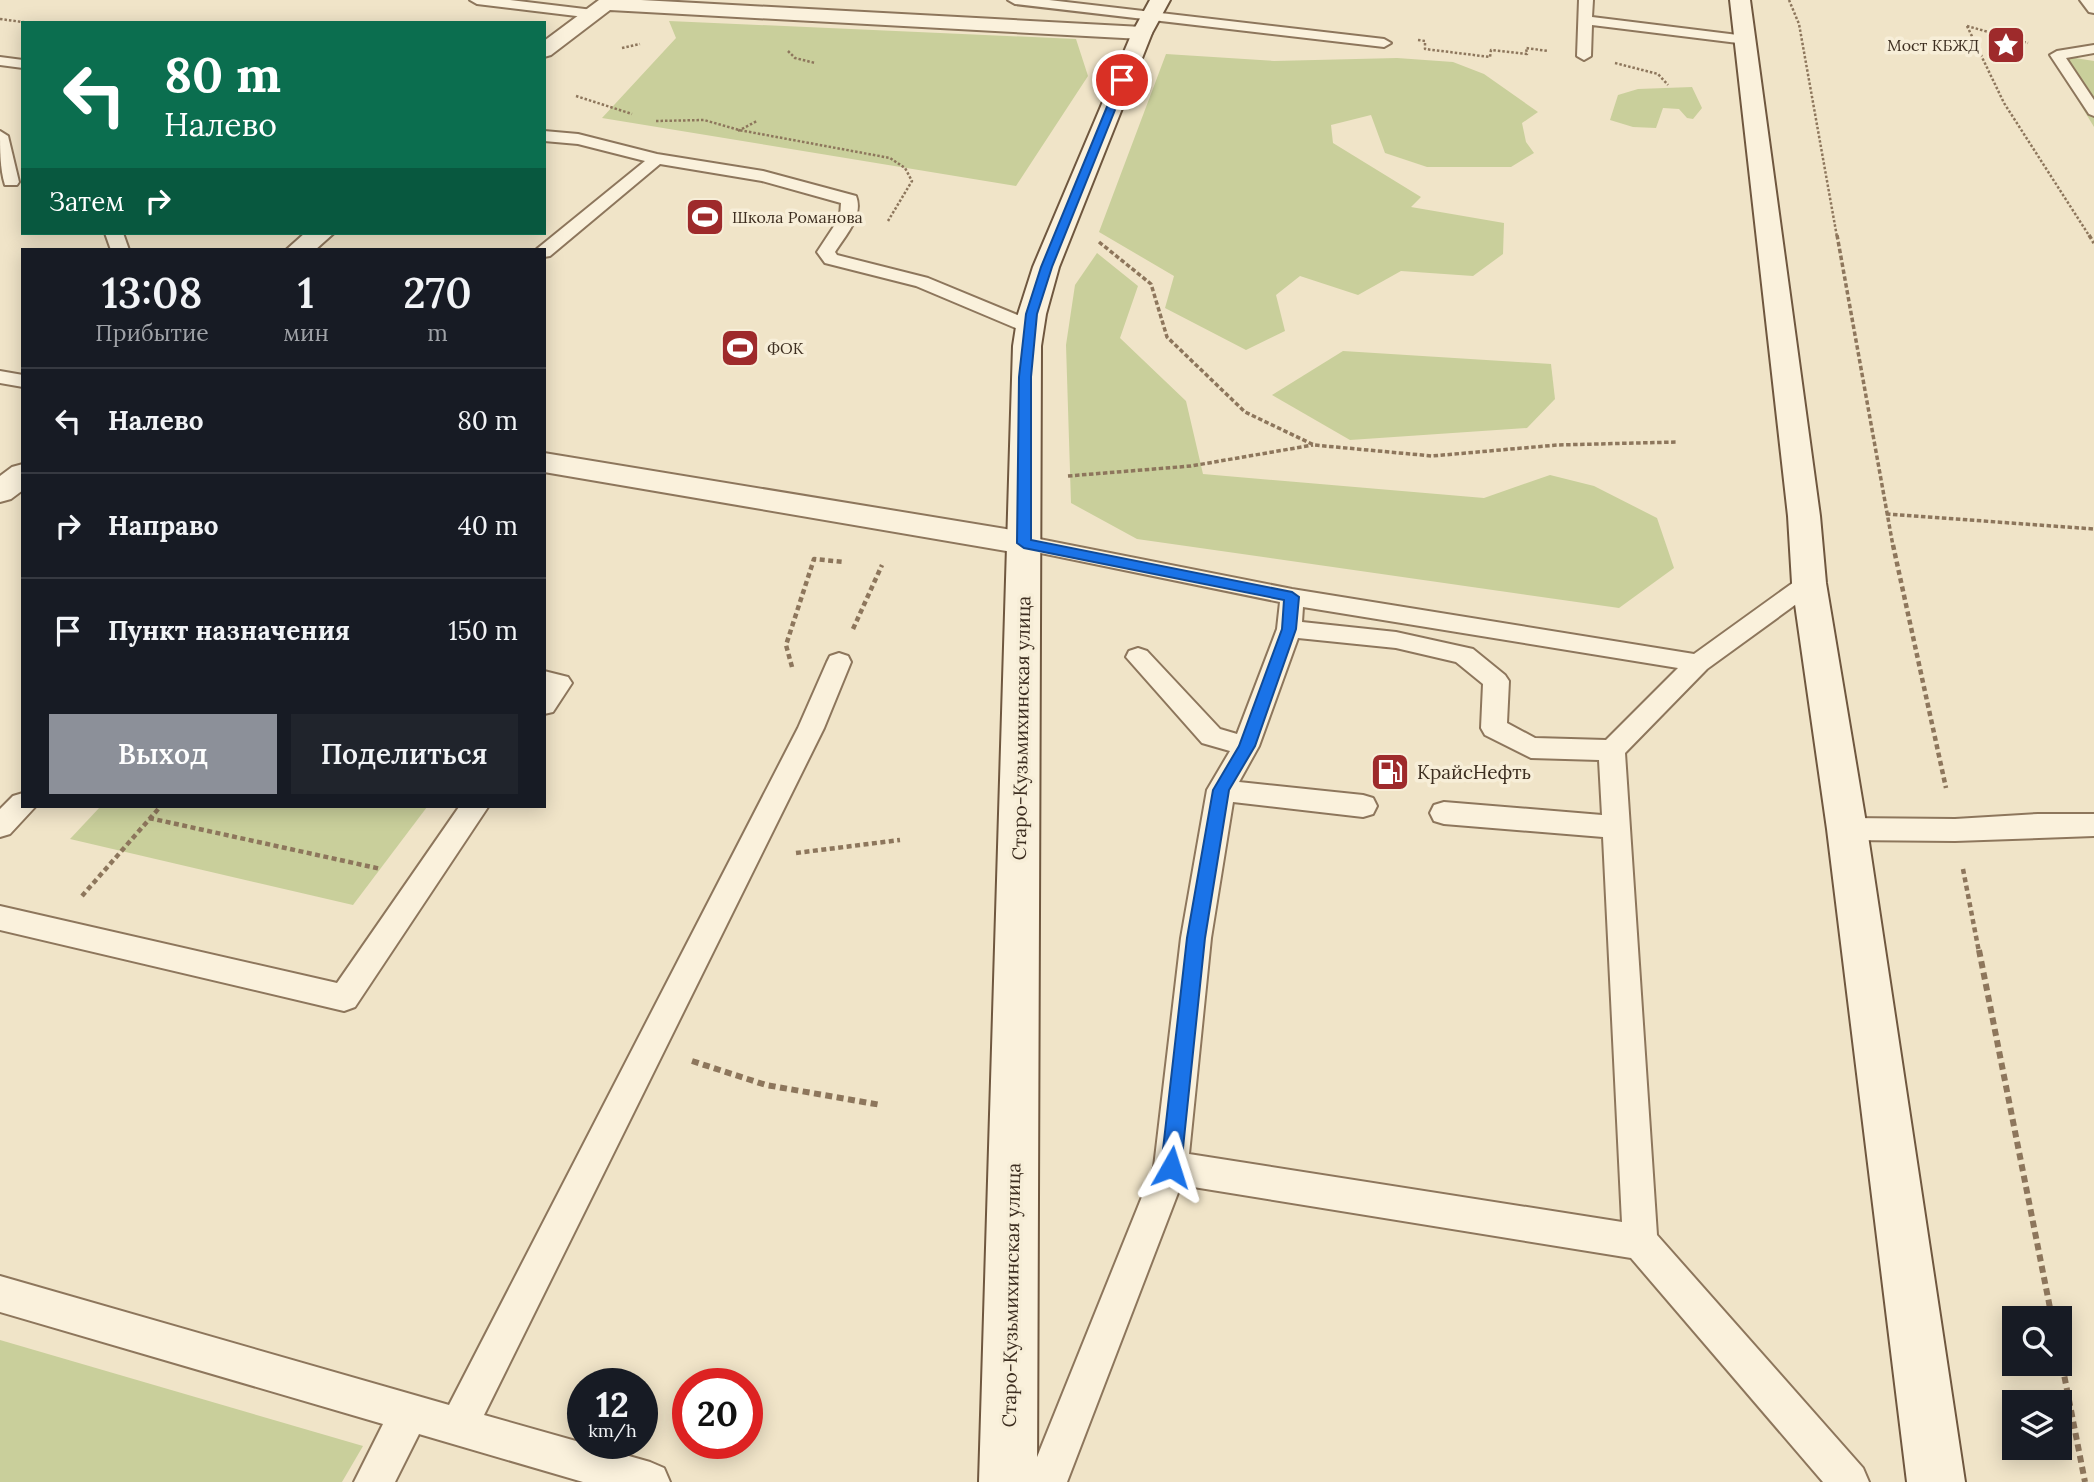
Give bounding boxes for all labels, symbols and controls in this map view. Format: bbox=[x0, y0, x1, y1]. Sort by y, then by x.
place icon: Мост КБЖД bbox=[1985, 24, 2027, 66]
place label: Мост КБЖД bbox=[1887, 35, 1979, 55]
text: 80 m bbox=[164, 43, 281, 105]
icon: left bbox=[49, 49, 140, 140]
pin bbox=[1092, 50, 1152, 110]
icon: arrive bbox=[1103, 61, 1141, 99]
text: Налево bbox=[164, 104, 277, 145]
icon: right bbox=[139, 182, 177, 220]
text: Затем bbox=[49, 185, 125, 218]
sports icon: Школа Романова bbox=[684, 196, 726, 238]
place label: Школа Романова bbox=[732, 207, 863, 227]
text: 13:08 bbox=[102, 266, 202, 320]
text: 1 bbox=[298, 266, 314, 320]
text: 270 bbox=[403, 266, 472, 320]
text: Прибытие bbox=[95, 318, 209, 347]
text: мин bbox=[283, 318, 329, 347]
text: m bbox=[427, 318, 448, 347]
sports icon: ФОК bbox=[719, 327, 761, 369]
place label: ФОК bbox=[767, 338, 804, 358]
icon: left bbox=[49, 402, 87, 440]
text: Налево bbox=[108, 404, 204, 437]
text: 80 m bbox=[457, 404, 518, 437]
icon: right bbox=[49, 507, 87, 545]
text: Направо bbox=[108, 509, 219, 542]
text: 40 m bbox=[458, 509, 518, 542]
street label: Старо-Кузьмихинская улица bbox=[1007, 595, 1035, 861]
icon: arrive bbox=[49, 612, 87, 650]
text: Пункт назначения bbox=[108, 614, 350, 647]
text: 150 m bbox=[448, 614, 518, 647]
button: Выход bbox=[49, 714, 277, 794]
button: Поделиться bbox=[291, 714, 518, 794]
fuel station icon: КрайсНефть bbox=[1369, 751, 1411, 793]
place label: КрайсНефть bbox=[1417, 760, 1531, 784]
position arrow bbox=[1134, 1130, 1208, 1204]
street label: Старо-Кузьмихинская улица bbox=[997, 1162, 1025, 1428]
map controls bbox=[2002, 1306, 2072, 1460]
button: search bbox=[2002, 1306, 2072, 1376]
speed limit sign: 20 bbox=[672, 1368, 763, 1459]
text: 12 bbox=[596, 1382, 629, 1427]
button: layers bbox=[2002, 1390, 2072, 1460]
text: km/h bbox=[588, 1419, 637, 1442]

